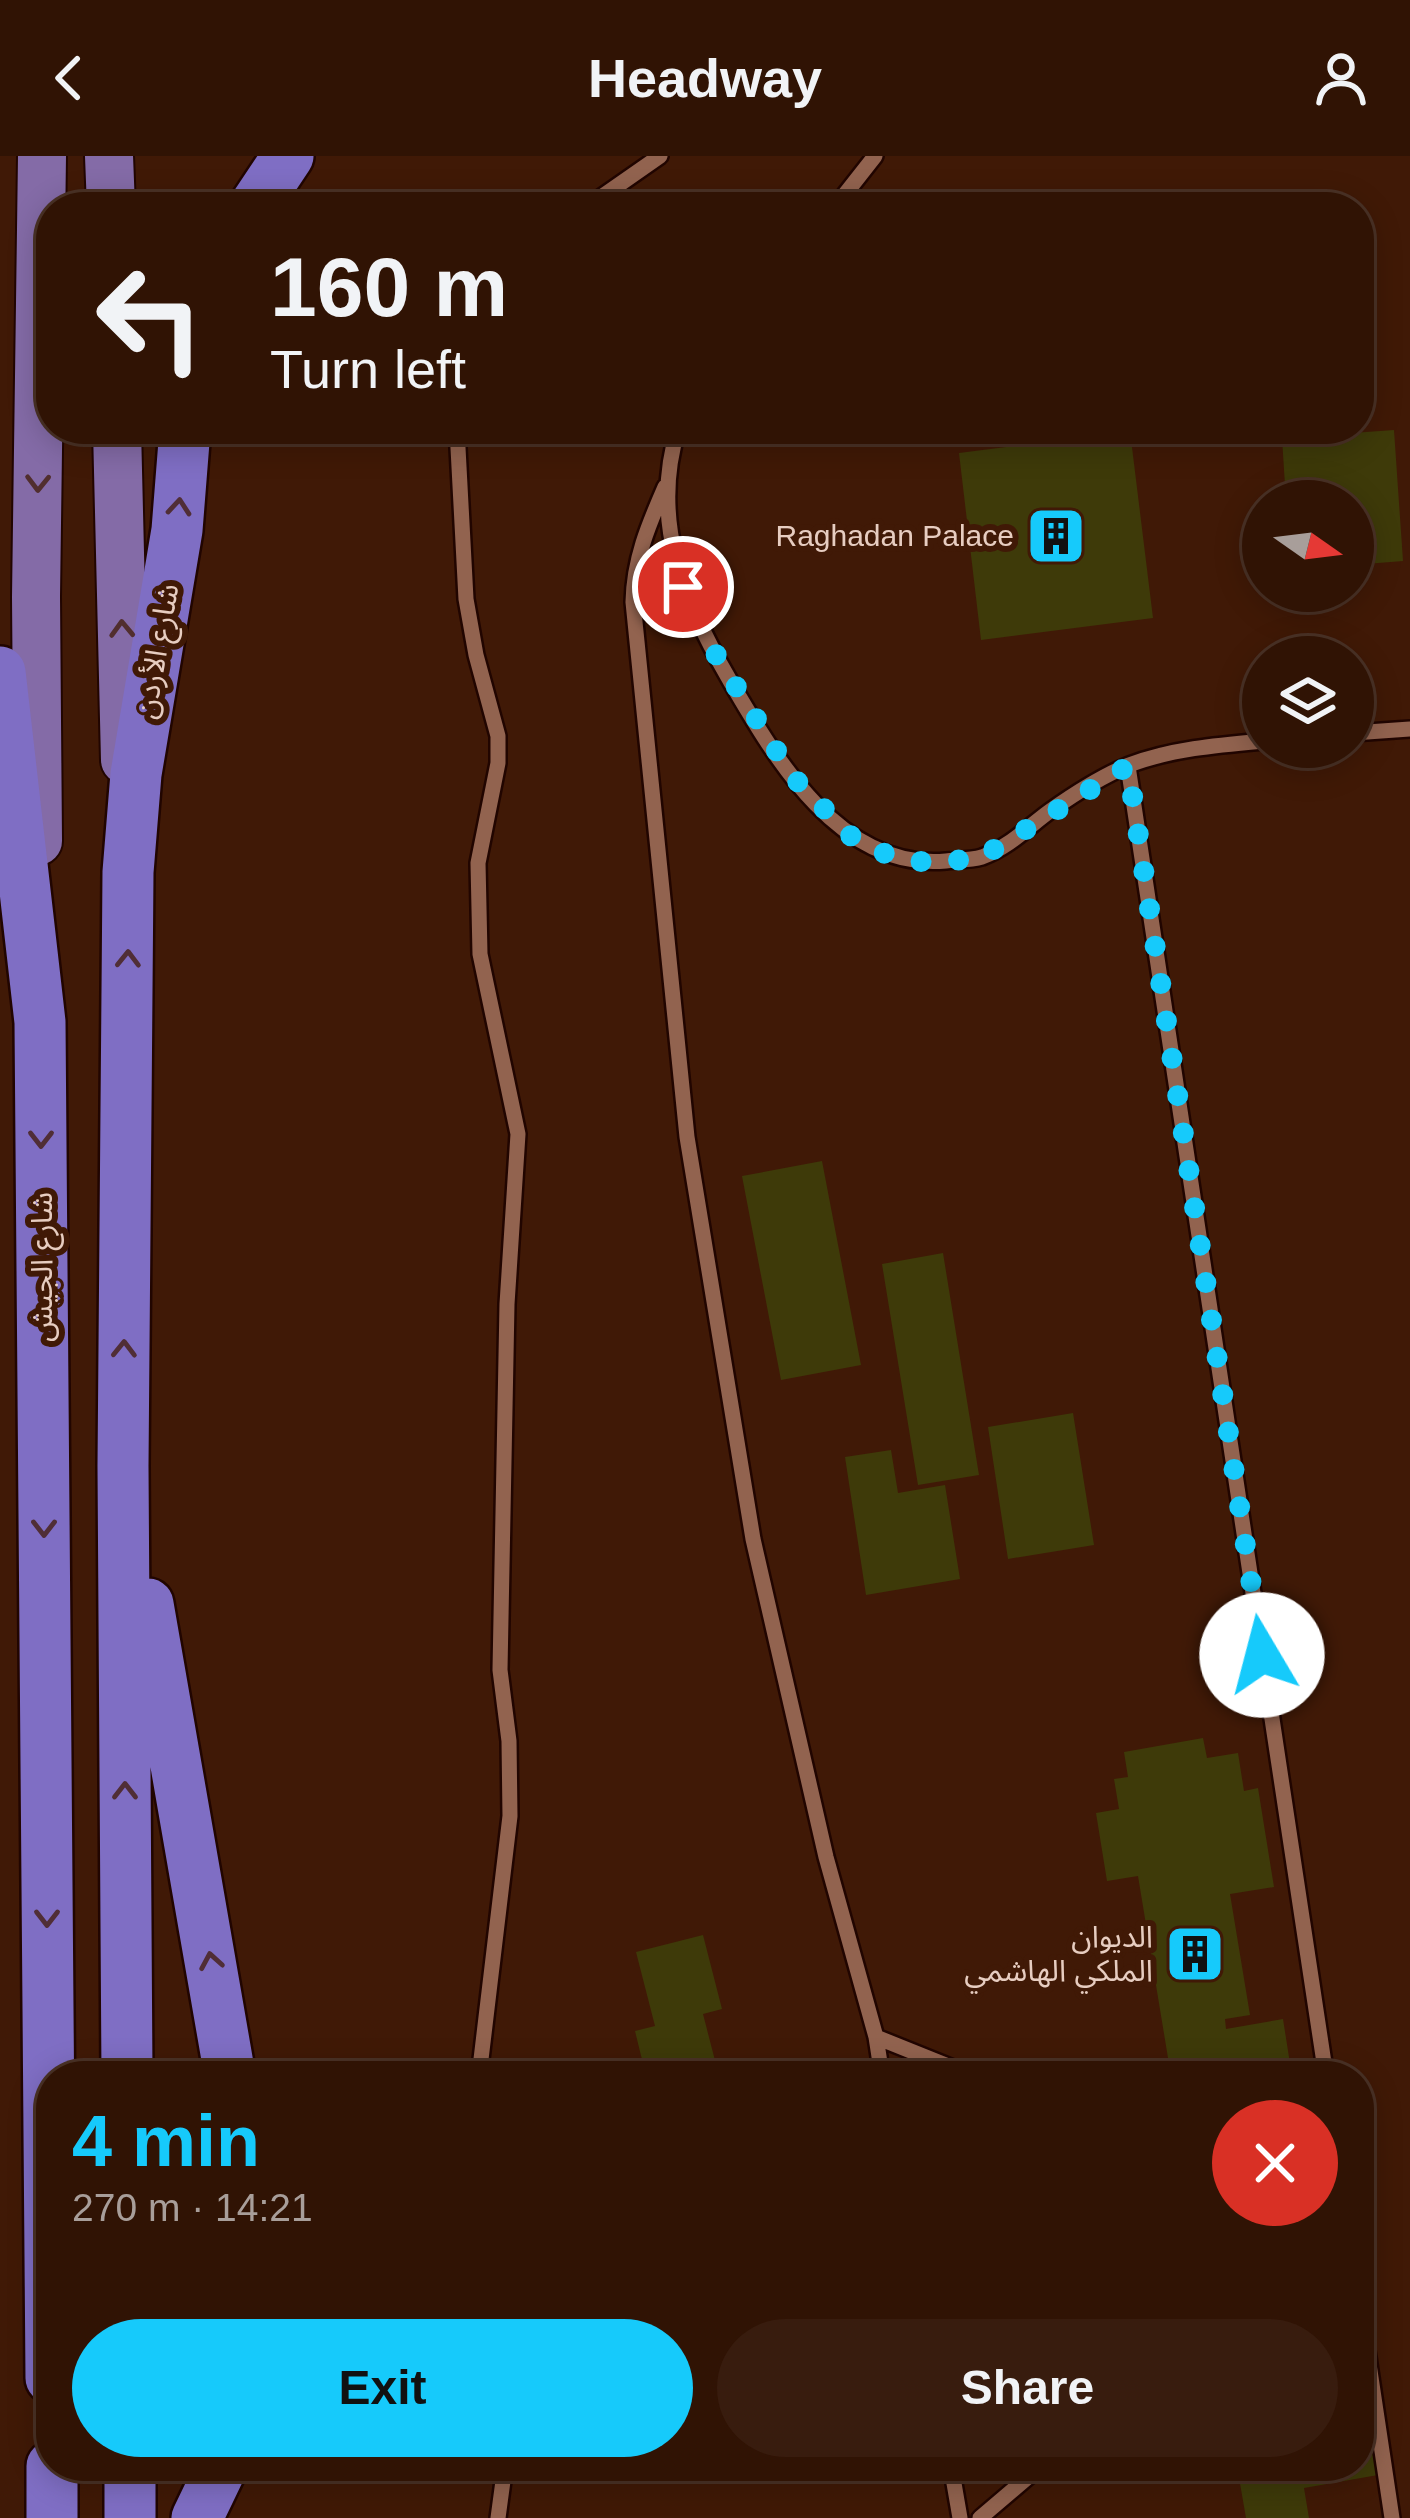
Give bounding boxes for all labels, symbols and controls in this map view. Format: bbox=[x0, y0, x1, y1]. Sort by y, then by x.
icon: back bbox=[36, 45, 102, 111]
icon: person bbox=[1308, 45, 1374, 111]
text: Headway bbox=[588, 48, 822, 108]
icon: left bbox=[72, 240, 228, 396]
text: 160 m bbox=[270, 240, 508, 334]
text: Turn left bbox=[270, 339, 466, 399]
one-way arrow bbox=[25, 474, 51, 493]
north arrow bbox=[1242, 480, 1374, 612]
map controls bbox=[1242, 480, 1374, 768]
one-way arrow bbox=[166, 497, 191, 516]
building icon: Raghadan Palace bbox=[1025, 505, 1087, 567]
place label: Raghadan Palace bbox=[775, 519, 1014, 552]
pin bbox=[632, 536, 734, 638]
icon: arrive bbox=[650, 554, 716, 620]
street label: شارع الأردن bbox=[128, 581, 191, 722]
one-way arrow bbox=[109, 619, 135, 638]
button: layers bbox=[1242, 636, 1374, 768]
one-way arrow bbox=[114, 949, 140, 968]
one-way arrow bbox=[28, 1131, 54, 1149]
street label: شارع الجيش bbox=[25, 1192, 64, 1342]
one-way arrow bbox=[111, 1339, 137, 1357]
one-way arrow bbox=[31, 1520, 57, 1538]
position arrow bbox=[1199, 1592, 1325, 1718]
one-way arrow bbox=[112, 1781, 138, 1799]
one-way arrow bbox=[34, 1910, 60, 1928]
place label: الديوان الملكي الهاشمي bbox=[964, 1920, 1153, 1994]
building icon: الديوان الملكي الهاشمي bbox=[1164, 1923, 1226, 1985]
one-way arrow bbox=[199, 1951, 224, 1971]
button: close bbox=[1212, 2100, 1338, 2226]
text: 4 min bbox=[72, 2101, 260, 2181]
text: 270 m · 14:21 bbox=[72, 2186, 313, 2229]
button: Exit bbox=[72, 2319, 693, 2457]
button: Share bbox=[717, 2319, 1338, 2457]

